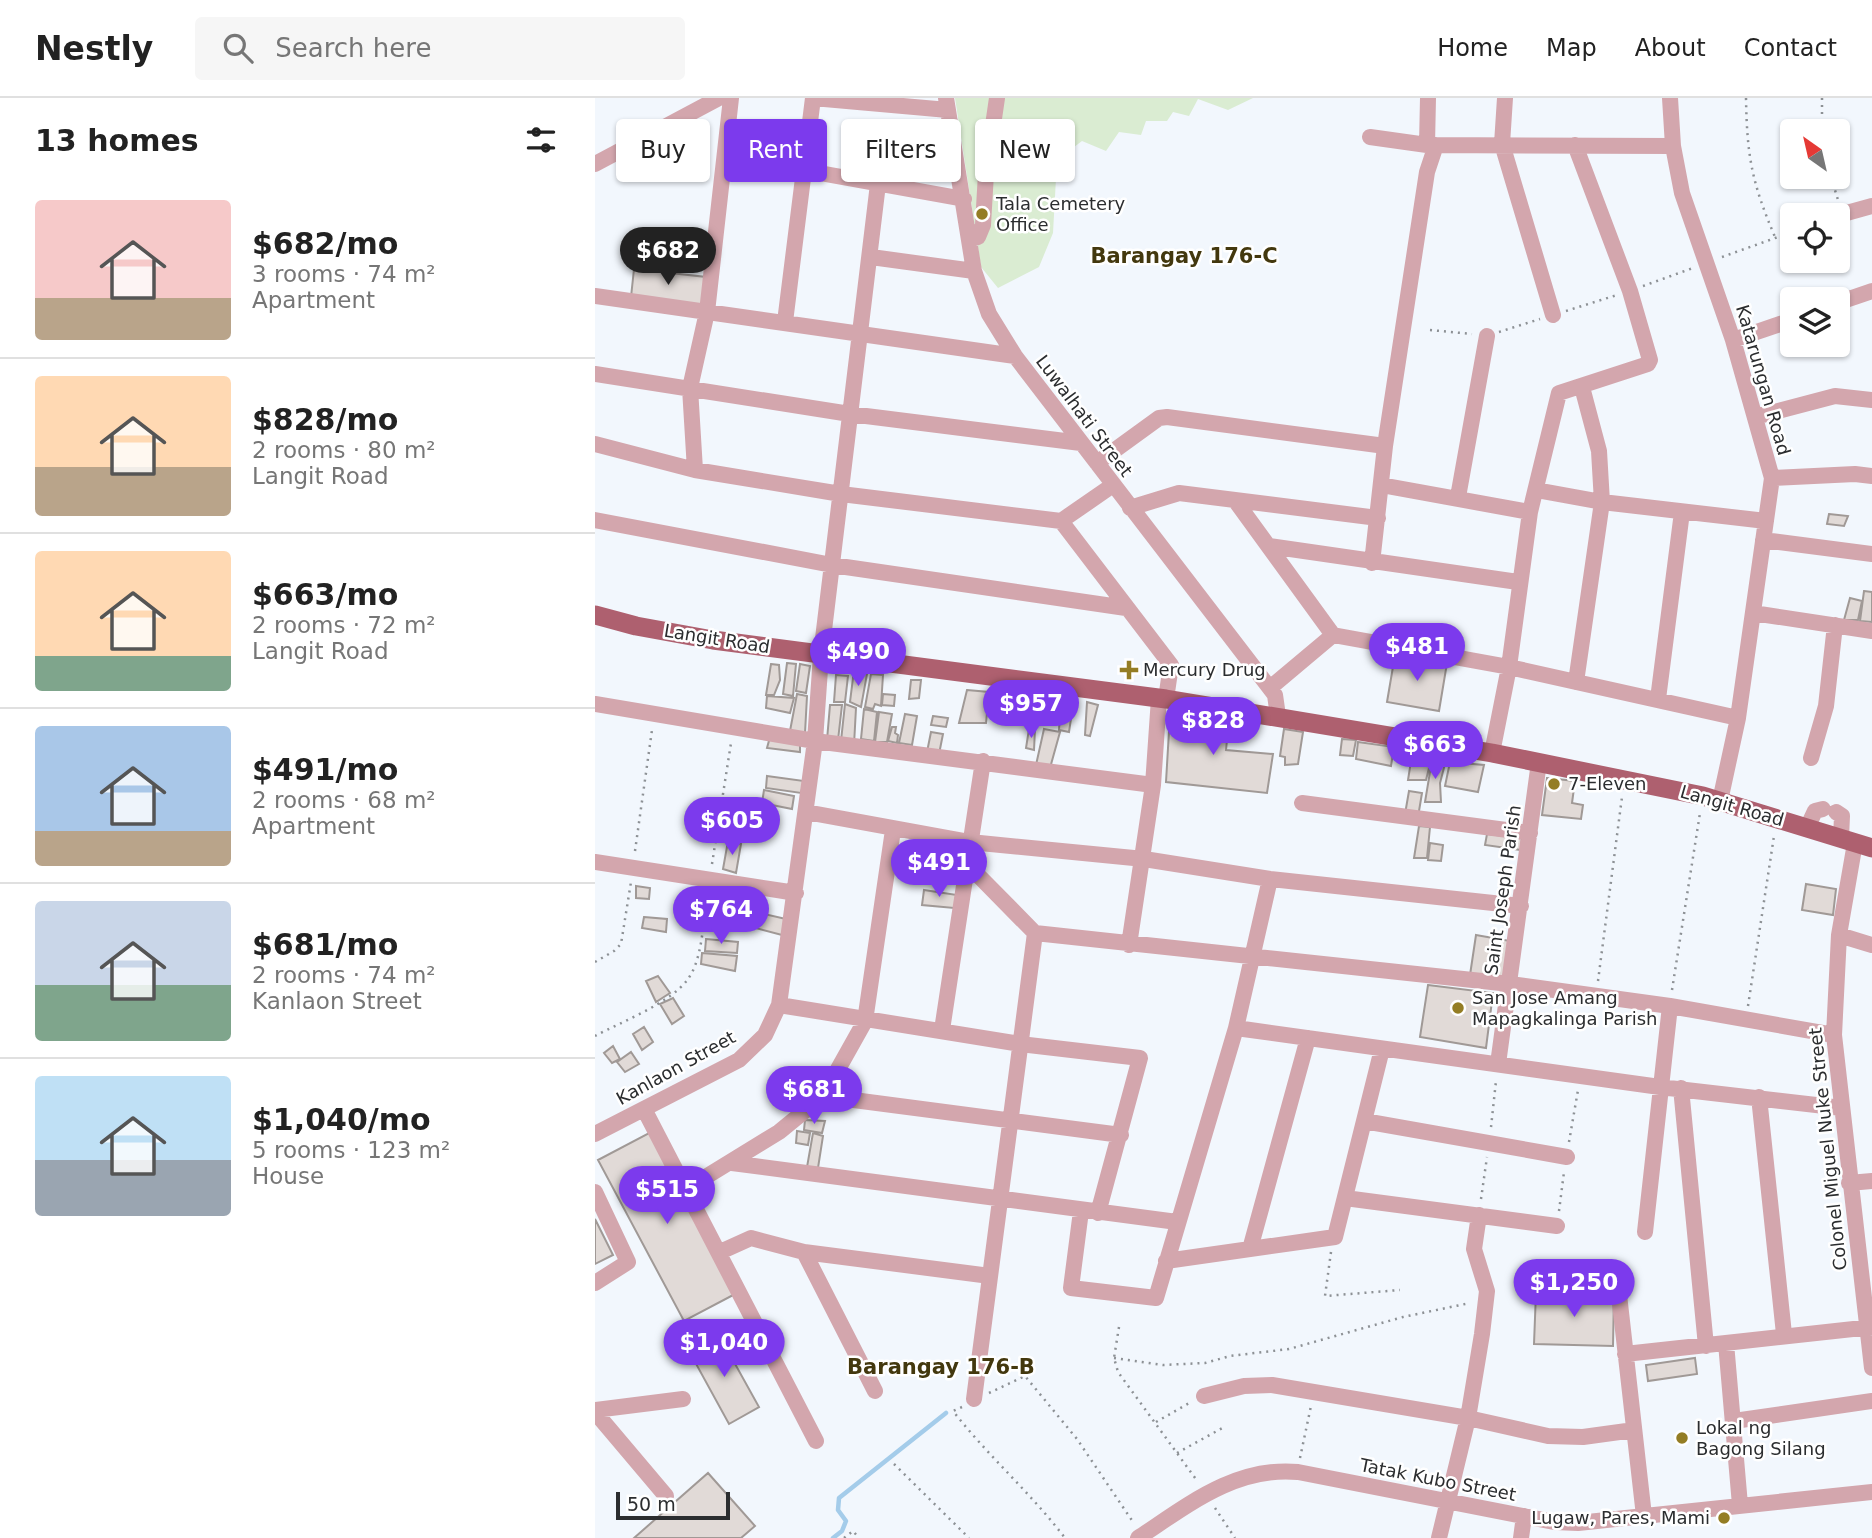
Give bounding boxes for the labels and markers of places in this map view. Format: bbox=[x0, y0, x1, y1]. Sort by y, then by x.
place label: Tala Cemetery Office bbox=[995, 193, 1126, 235]
marker: Tala Cemetery Office bbox=[974, 206, 990, 222]
pin: $682 bbox=[627, 228, 709, 287]
pin: $481 bbox=[1376, 624, 1458, 683]
pin: $490 bbox=[817, 628, 899, 688]
place label: Mercury Drug bbox=[1143, 659, 1266, 680]
marker: Mercury Drug bbox=[1121, 662, 1137, 678]
pin: $957 bbox=[990, 680, 1072, 740]
pin: $828 bbox=[1172, 698, 1254, 757]
pin: $663 bbox=[1394, 722, 1476, 781]
place label: 7-Eleven bbox=[1568, 773, 1647, 794]
marker: 7-Eleven bbox=[1546, 776, 1562, 792]
pin: $605 bbox=[691, 798, 773, 857]
pin: $491 bbox=[898, 840, 980, 899]
pin: $764 bbox=[680, 886, 762, 946]
place label: San Jose Amang Mapagkalinga Parish bbox=[1472, 987, 1657, 1029]
marker: San Jose Amang Mapagkalinga Parish bbox=[1450, 1000, 1466, 1016]
pin: $681 bbox=[773, 1066, 855, 1126]
pin: $515 bbox=[626, 1166, 708, 1226]
pin: $1,250 bbox=[1517, 1260, 1631, 1319]
pin: $1,040 bbox=[667, 1320, 781, 1379]
place label: Lokal ng Bagong Silang bbox=[1696, 1417, 1826, 1459]
marker: Lokal ng Bagong Silang bbox=[1674, 1430, 1690, 1446]
place label: Lugaw, Pares, Mami bbox=[1531, 1507, 1710, 1528]
marker: Lugaw, Pares, Mami bbox=[1716, 1510, 1732, 1526]

